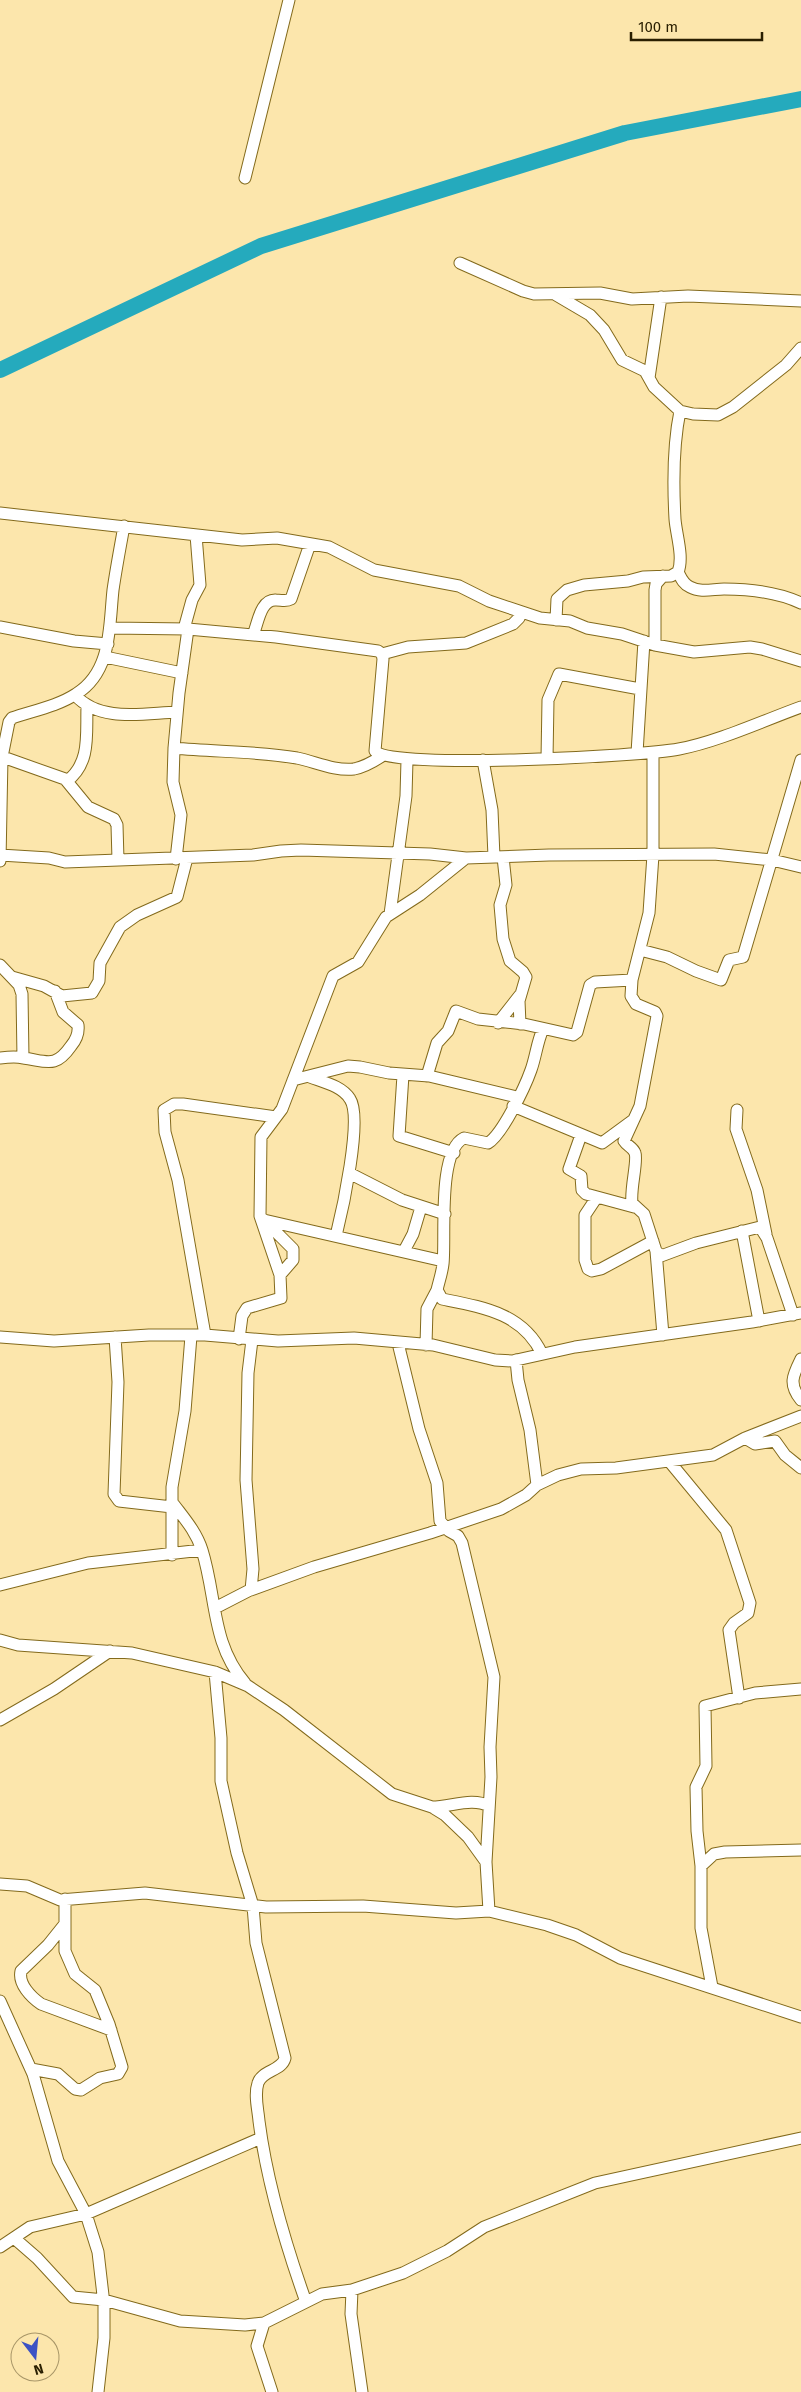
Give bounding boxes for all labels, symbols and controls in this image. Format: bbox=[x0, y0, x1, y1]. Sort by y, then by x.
scale bar bbox=[631, 10, 762, 42]
text: 100 m bbox=[638, 18, 678, 36]
north arrow bbox=[10, 2332, 60, 2382]
text: N bbox=[32, 2360, 45, 2378]

